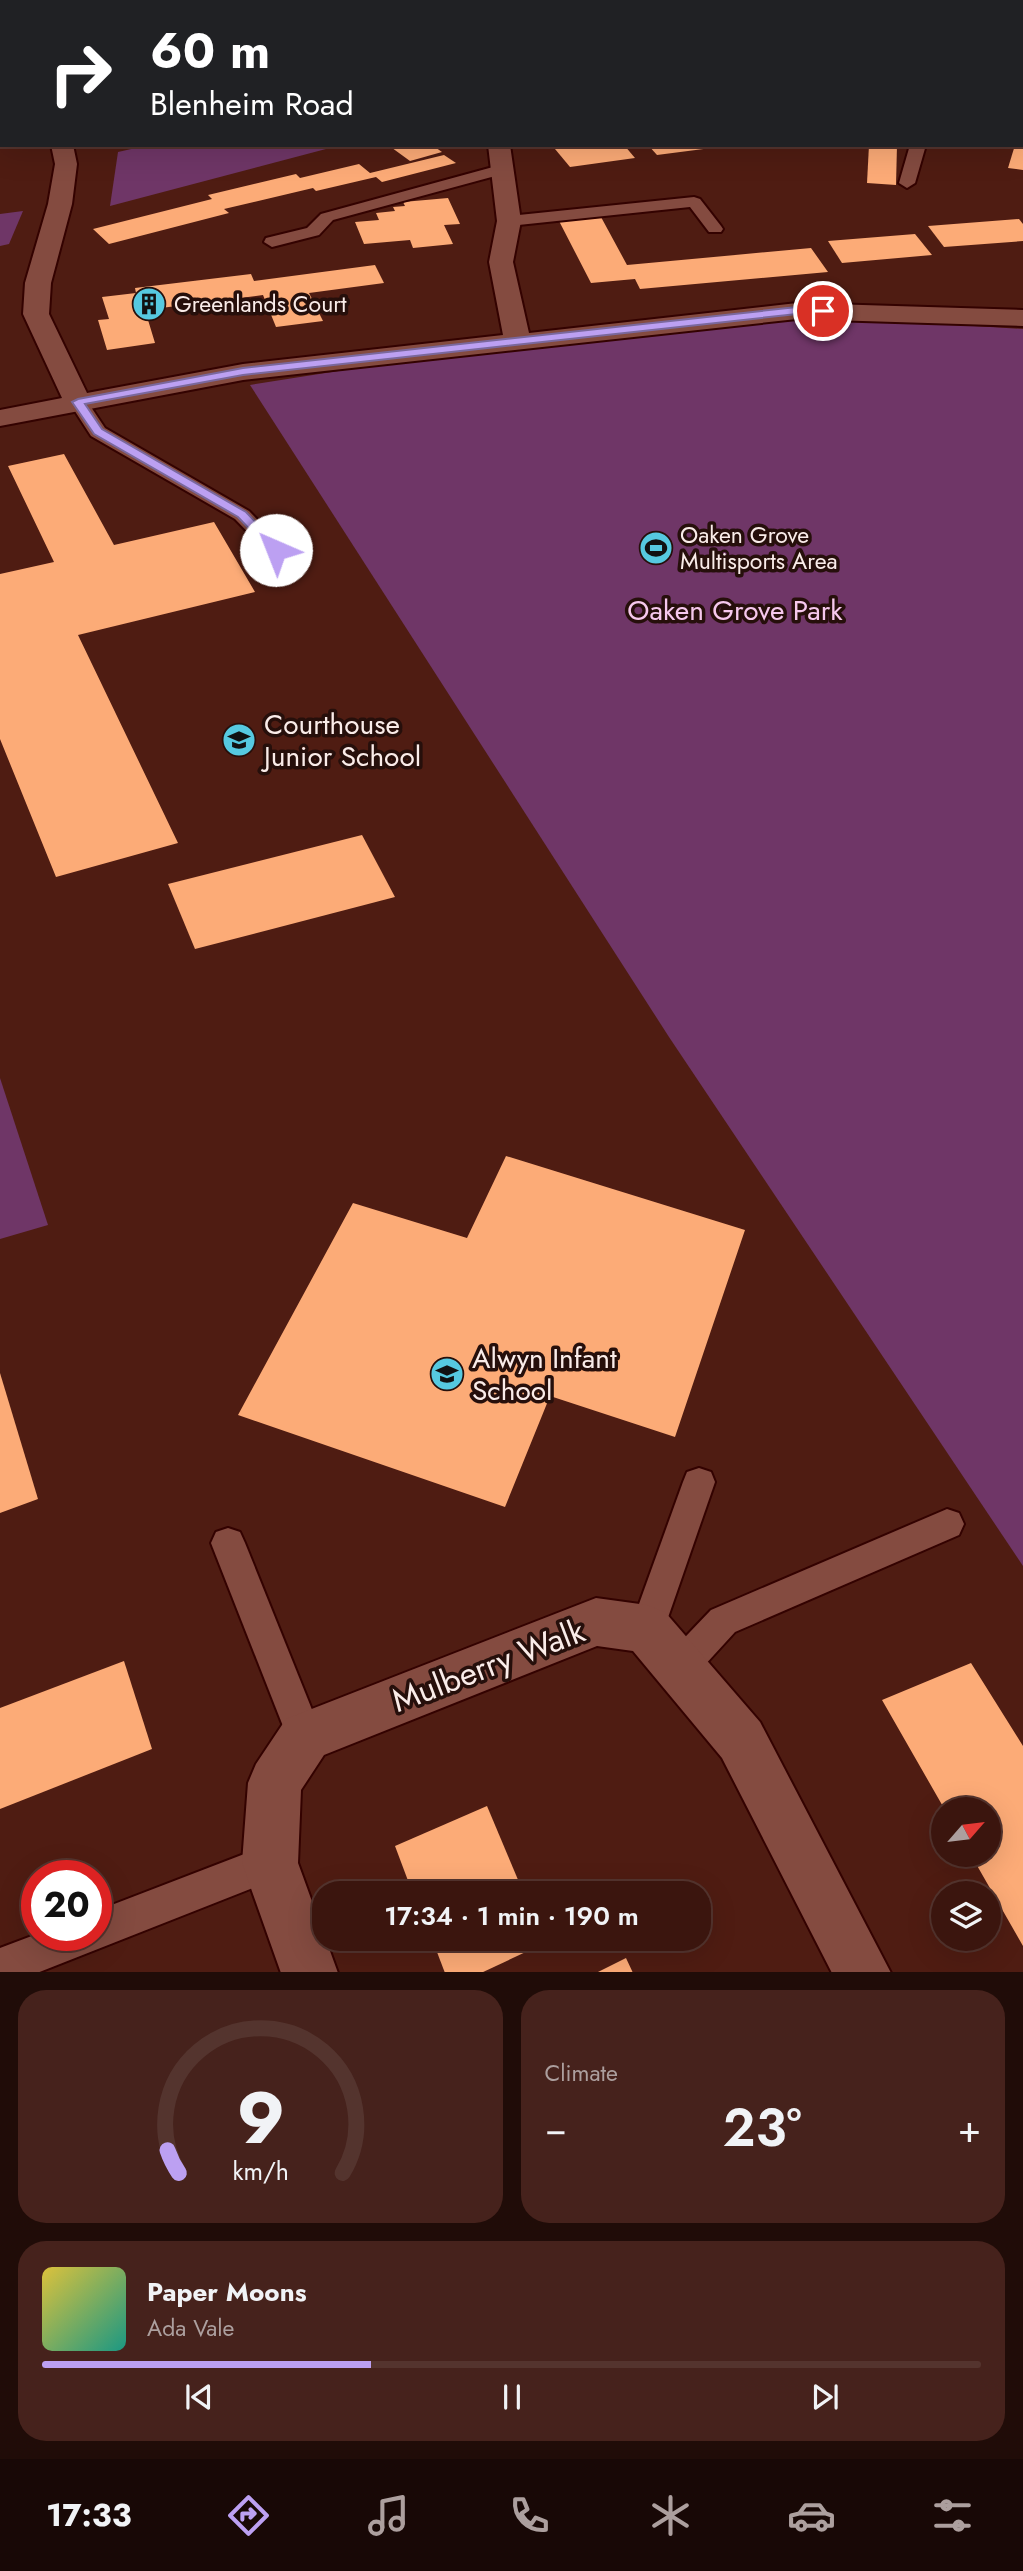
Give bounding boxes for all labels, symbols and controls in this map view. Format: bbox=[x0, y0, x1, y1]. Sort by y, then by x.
text: 60 m bbox=[150, 16, 270, 86]
icon: right bbox=[35, 28, 126, 119]
text: Blenheim Road bbox=[150, 81, 354, 127]
pin bbox=[793, 281, 853, 341]
building icon: Greenlands Court bbox=[130, 285, 168, 323]
place label: Greenlands Court bbox=[174, 287, 347, 321]
icon: arrive bbox=[804, 292, 842, 330]
position arrow bbox=[239, 513, 313, 587]
place label: Oaken Grove Multisports Area bbox=[680, 518, 838, 578]
sports icon: Oaken Grove Multisports Area bbox=[637, 529, 675, 567]
park label: Oaken Grove Park bbox=[627, 590, 843, 631]
place label: Courthouse Junior School bbox=[260, 704, 421, 777]
school or university icon: Courthouse Junior School bbox=[220, 721, 258, 759]
place label: Alwyn Infant School bbox=[472, 1338, 617, 1411]
school or university icon: Alwyn Infant School bbox=[428, 1355, 466, 1393]
street label: Mulberry Walk bbox=[385, 1607, 592, 1724]
north arrow bbox=[931, 1797, 1001, 1867]
map controls bbox=[931, 1797, 1001, 1951]
speed limit sign: 20 bbox=[21, 1860, 112, 1951]
button: layers bbox=[931, 1881, 1001, 1951]
text: 17:34 · 1 min · 190 m bbox=[384, 1897, 639, 1935]
text: Climate bbox=[545, 2056, 618, 2090]
text: 9 bbox=[236, 2065, 285, 2170]
text: 23° bbox=[723, 2090, 802, 2166]
text: − bbox=[545, 2101, 567, 2156]
text: + bbox=[958, 2101, 981, 2156]
text: km/h bbox=[232, 2152, 289, 2188]
text: Paper Moons bbox=[147, 2273, 307, 2311]
text: Ada Vale bbox=[147, 2311, 234, 2345]
icon: previous bbox=[180, 2378, 218, 2416]
icon: pause bbox=[493, 2378, 531, 2416]
icon: next bbox=[806, 2378, 844, 2416]
icon: directions bbox=[224, 2491, 273, 2540]
icon: music bbox=[364, 2491, 413, 2540]
icon: phone bbox=[505, 2491, 554, 2540]
icon: climate bbox=[646, 2491, 695, 2540]
icon: car bbox=[787, 2491, 836, 2540]
icon: filters bbox=[928, 2491, 977, 2540]
text: 17:33 bbox=[46, 2492, 132, 2538]

